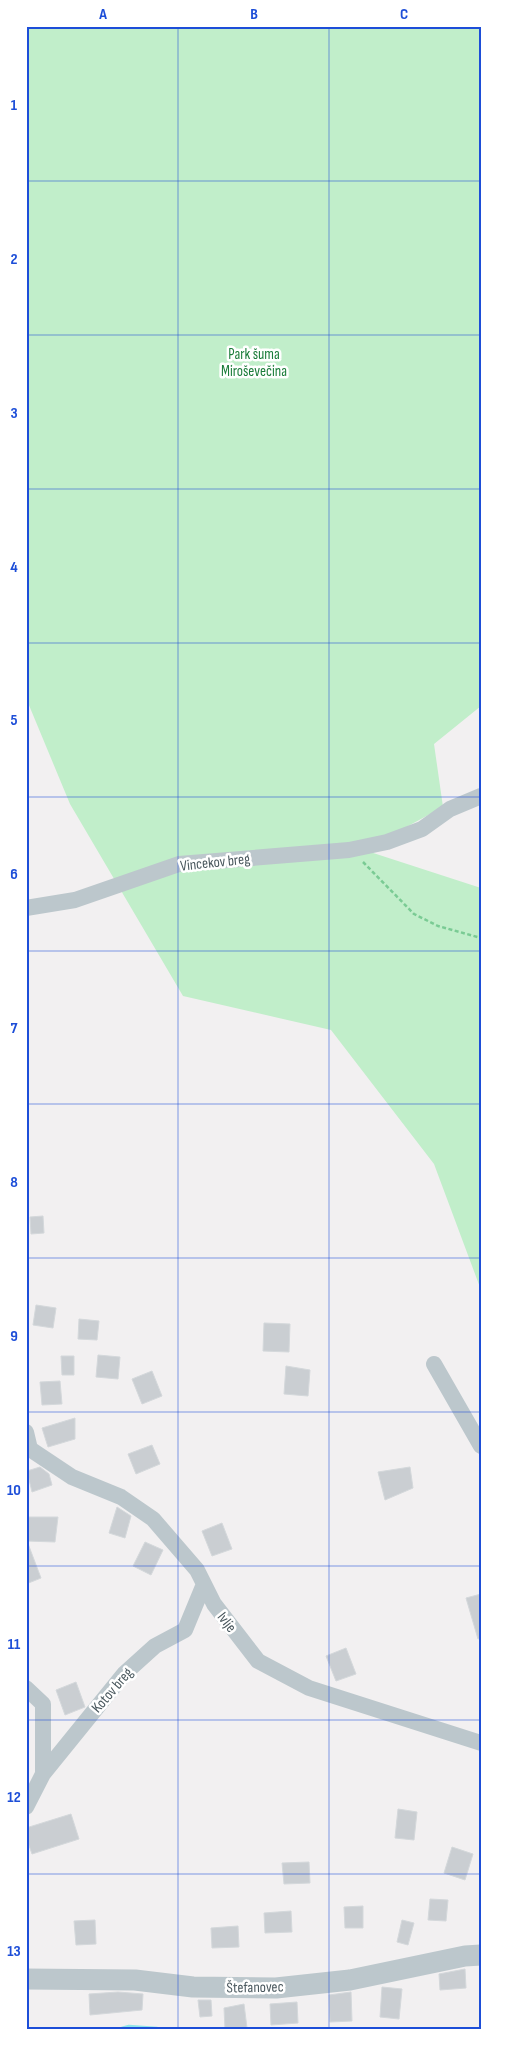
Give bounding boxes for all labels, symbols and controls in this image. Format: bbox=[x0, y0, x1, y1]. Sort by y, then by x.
text: A bbox=[98, 5, 107, 24]
text: B bbox=[250, 5, 258, 24]
text: C bbox=[400, 5, 408, 24]
text: 1 bbox=[11, 96, 18, 115]
text: 2 bbox=[10, 250, 18, 269]
park label: Park šuma Miroševečina bbox=[221, 345, 287, 381]
text: 3 bbox=[10, 404, 18, 423]
text: 4 bbox=[10, 558, 18, 577]
text: 5 bbox=[10, 711, 18, 730]
street label: Vincekov breg bbox=[179, 849, 251, 876]
text: 6 bbox=[10, 865, 18, 884]
text: 7 bbox=[11, 1019, 18, 1038]
text: 8 bbox=[10, 1173, 18, 1192]
text: 9 bbox=[10, 1327, 18, 1346]
text: 10 bbox=[7, 1481, 21, 1500]
street label: Ivlje bbox=[213, 1608, 240, 1636]
text: 11 bbox=[8, 1635, 21, 1654]
street label: Kotov breg bbox=[88, 1664, 137, 1717]
text: 12 bbox=[7, 1788, 21, 1807]
text: 13 bbox=[7, 1942, 21, 1961]
street label: Štefanovec bbox=[226, 1978, 284, 1997]

